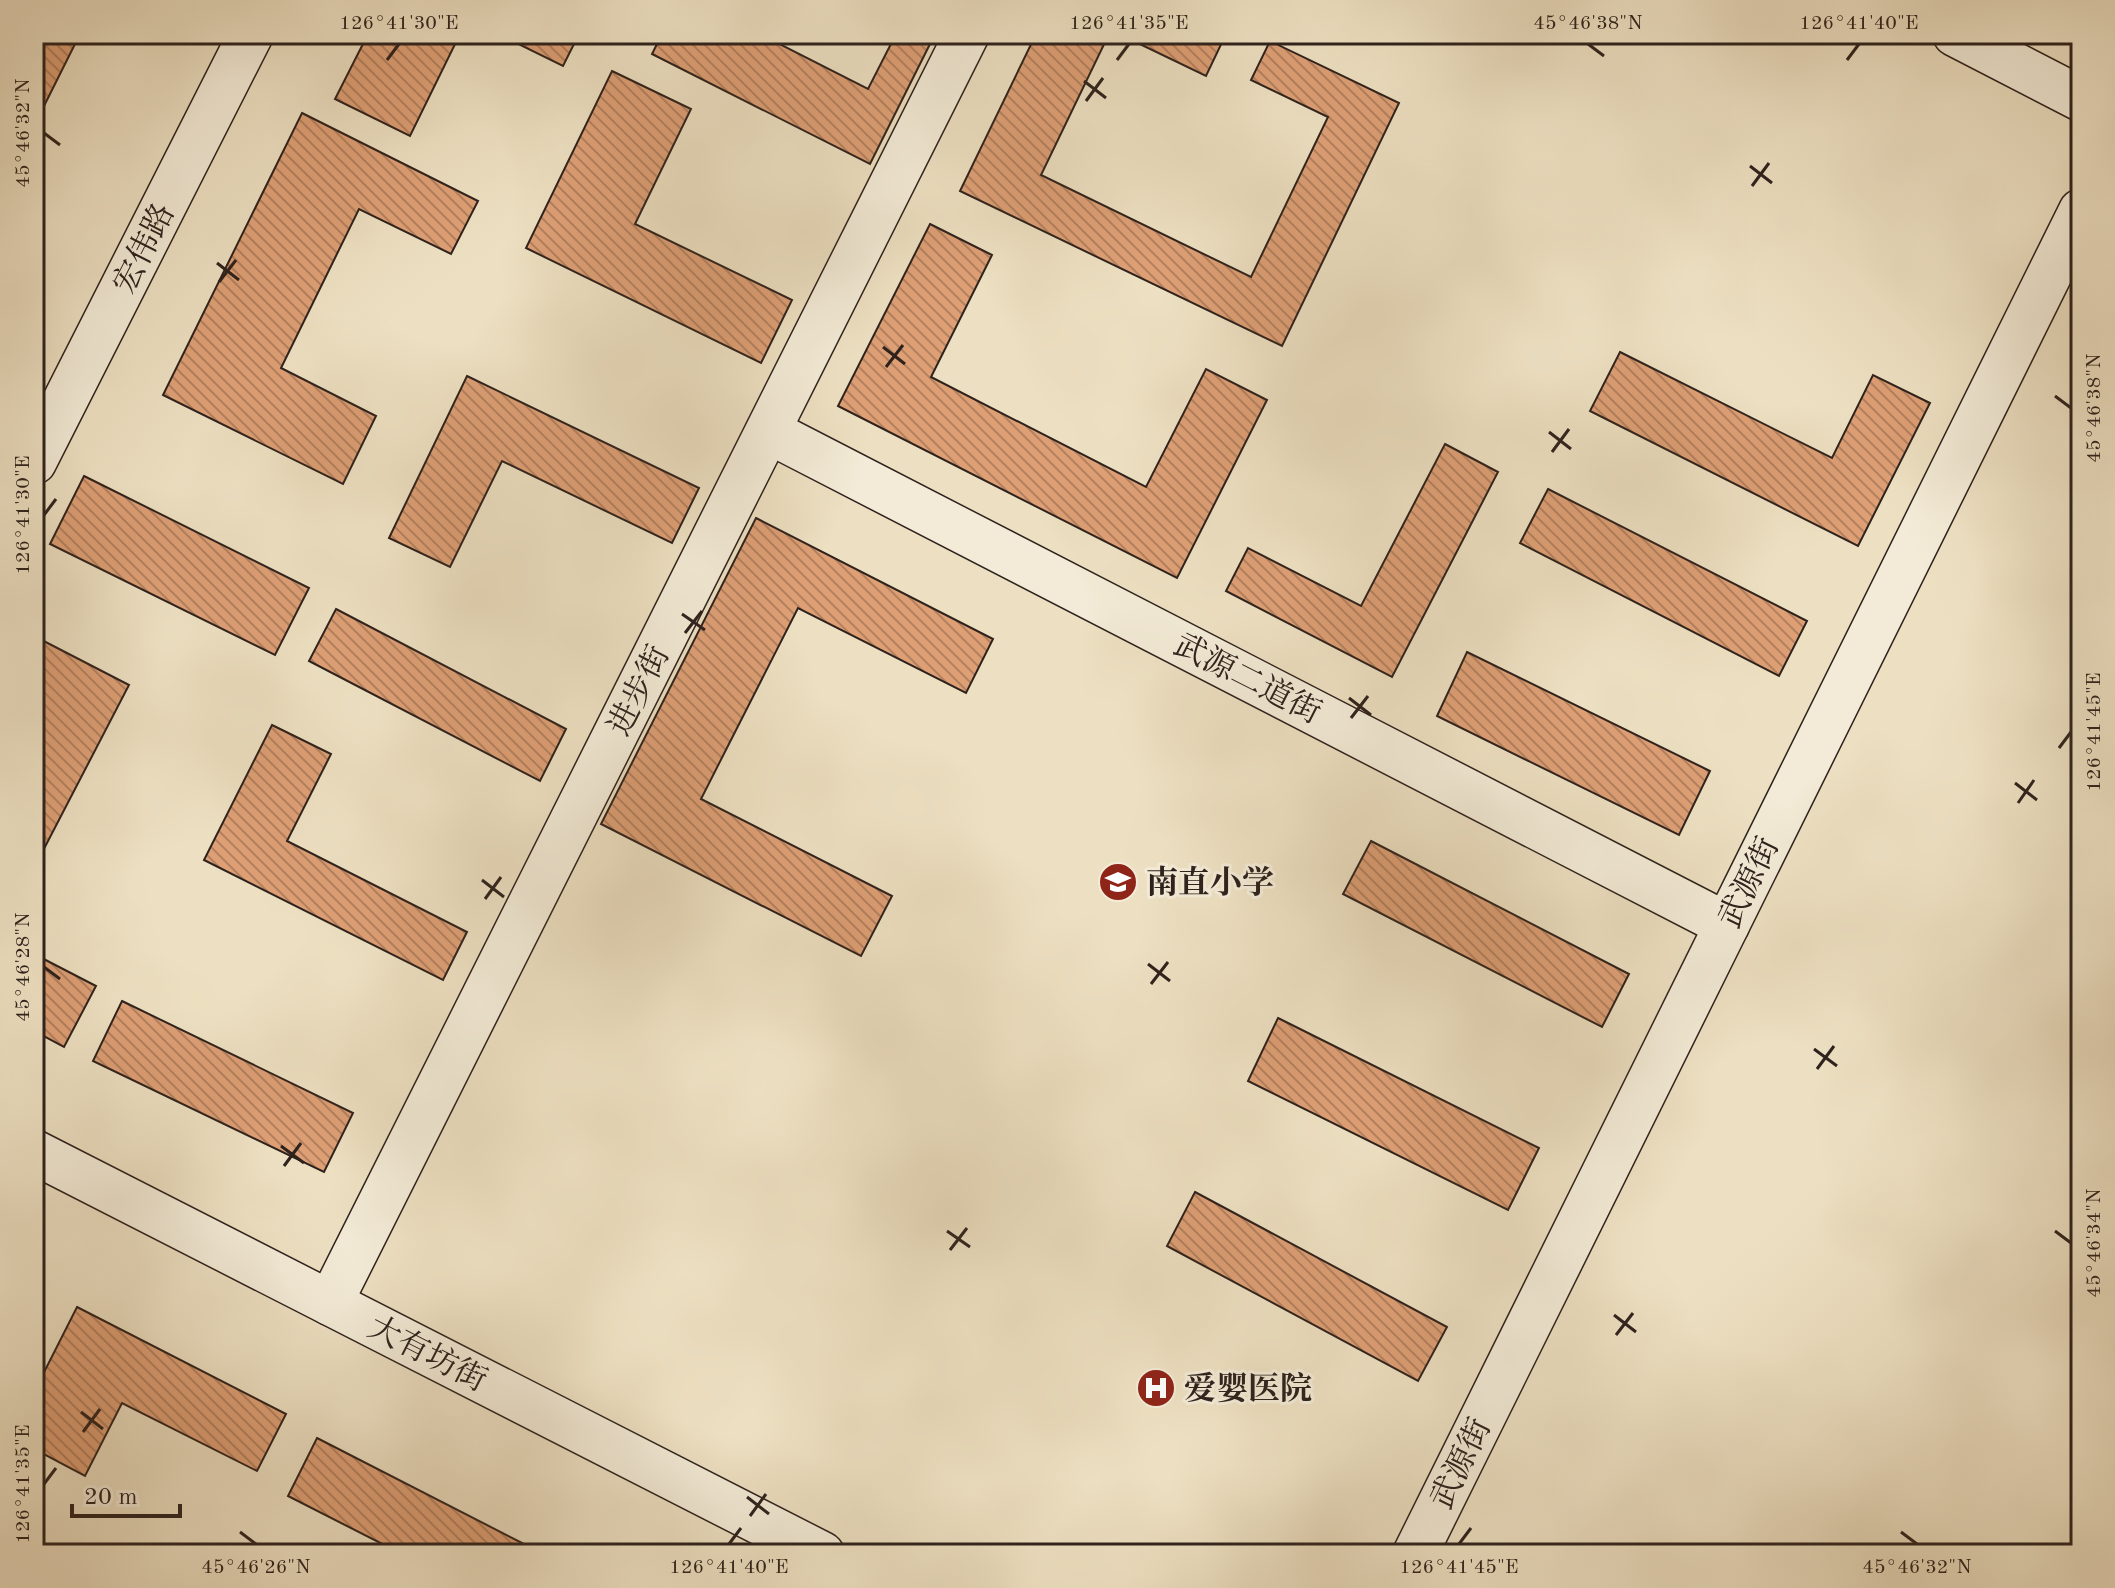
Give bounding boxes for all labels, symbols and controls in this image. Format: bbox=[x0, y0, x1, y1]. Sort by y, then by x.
text: 126°41'30"E bbox=[339, 14, 459, 34]
text: 126°41'35"E bbox=[1069, 14, 1189, 34]
text: 45°46'38"N bbox=[1533, 14, 1643, 34]
text: 126°41'40"E bbox=[1799, 14, 1919, 34]
text: 45°46'32"N bbox=[14, 78, 34, 188]
street label: 宏伟路 bbox=[107, 198, 182, 299]
text: 45°46'38"N bbox=[2085, 353, 2105, 463]
text: 126°41'30"E bbox=[14, 455, 34, 575]
street label: 武源二道街 bbox=[1168, 627, 1327, 731]
street label: 进步街 bbox=[602, 640, 677, 741]
text: 126°41'45"E bbox=[2085, 672, 2105, 792]
street label: 武源街 bbox=[1713, 832, 1786, 933]
school or university icon: 南直小学 bbox=[1097, 861, 1139, 903]
place label: 南直小学 bbox=[1146, 865, 1274, 901]
text: 45°46'28"N bbox=[14, 912, 34, 1022]
text: 45°46'34"N bbox=[2085, 1188, 2105, 1298]
street label: 大有坊街 bbox=[362, 1309, 493, 1399]
hospital icon: 爱婴医院 bbox=[1135, 1367, 1177, 1409]
place label: 爱婴医院 bbox=[1184, 1371, 1312, 1407]
street label: 武源街 bbox=[1425, 1413, 1498, 1514]
text: 126°41'35"E bbox=[14, 1424, 34, 1544]
scale bar bbox=[72, 1468, 180, 1518]
text: 20 m bbox=[84, 1486, 138, 1510]
text: 45°46'26"N bbox=[201, 1558, 311, 1578]
text: 126°41'40"E bbox=[669, 1558, 789, 1578]
text: 126°41'45"E bbox=[1399, 1558, 1519, 1578]
text: 45°46'32"N bbox=[1862, 1558, 1972, 1578]

